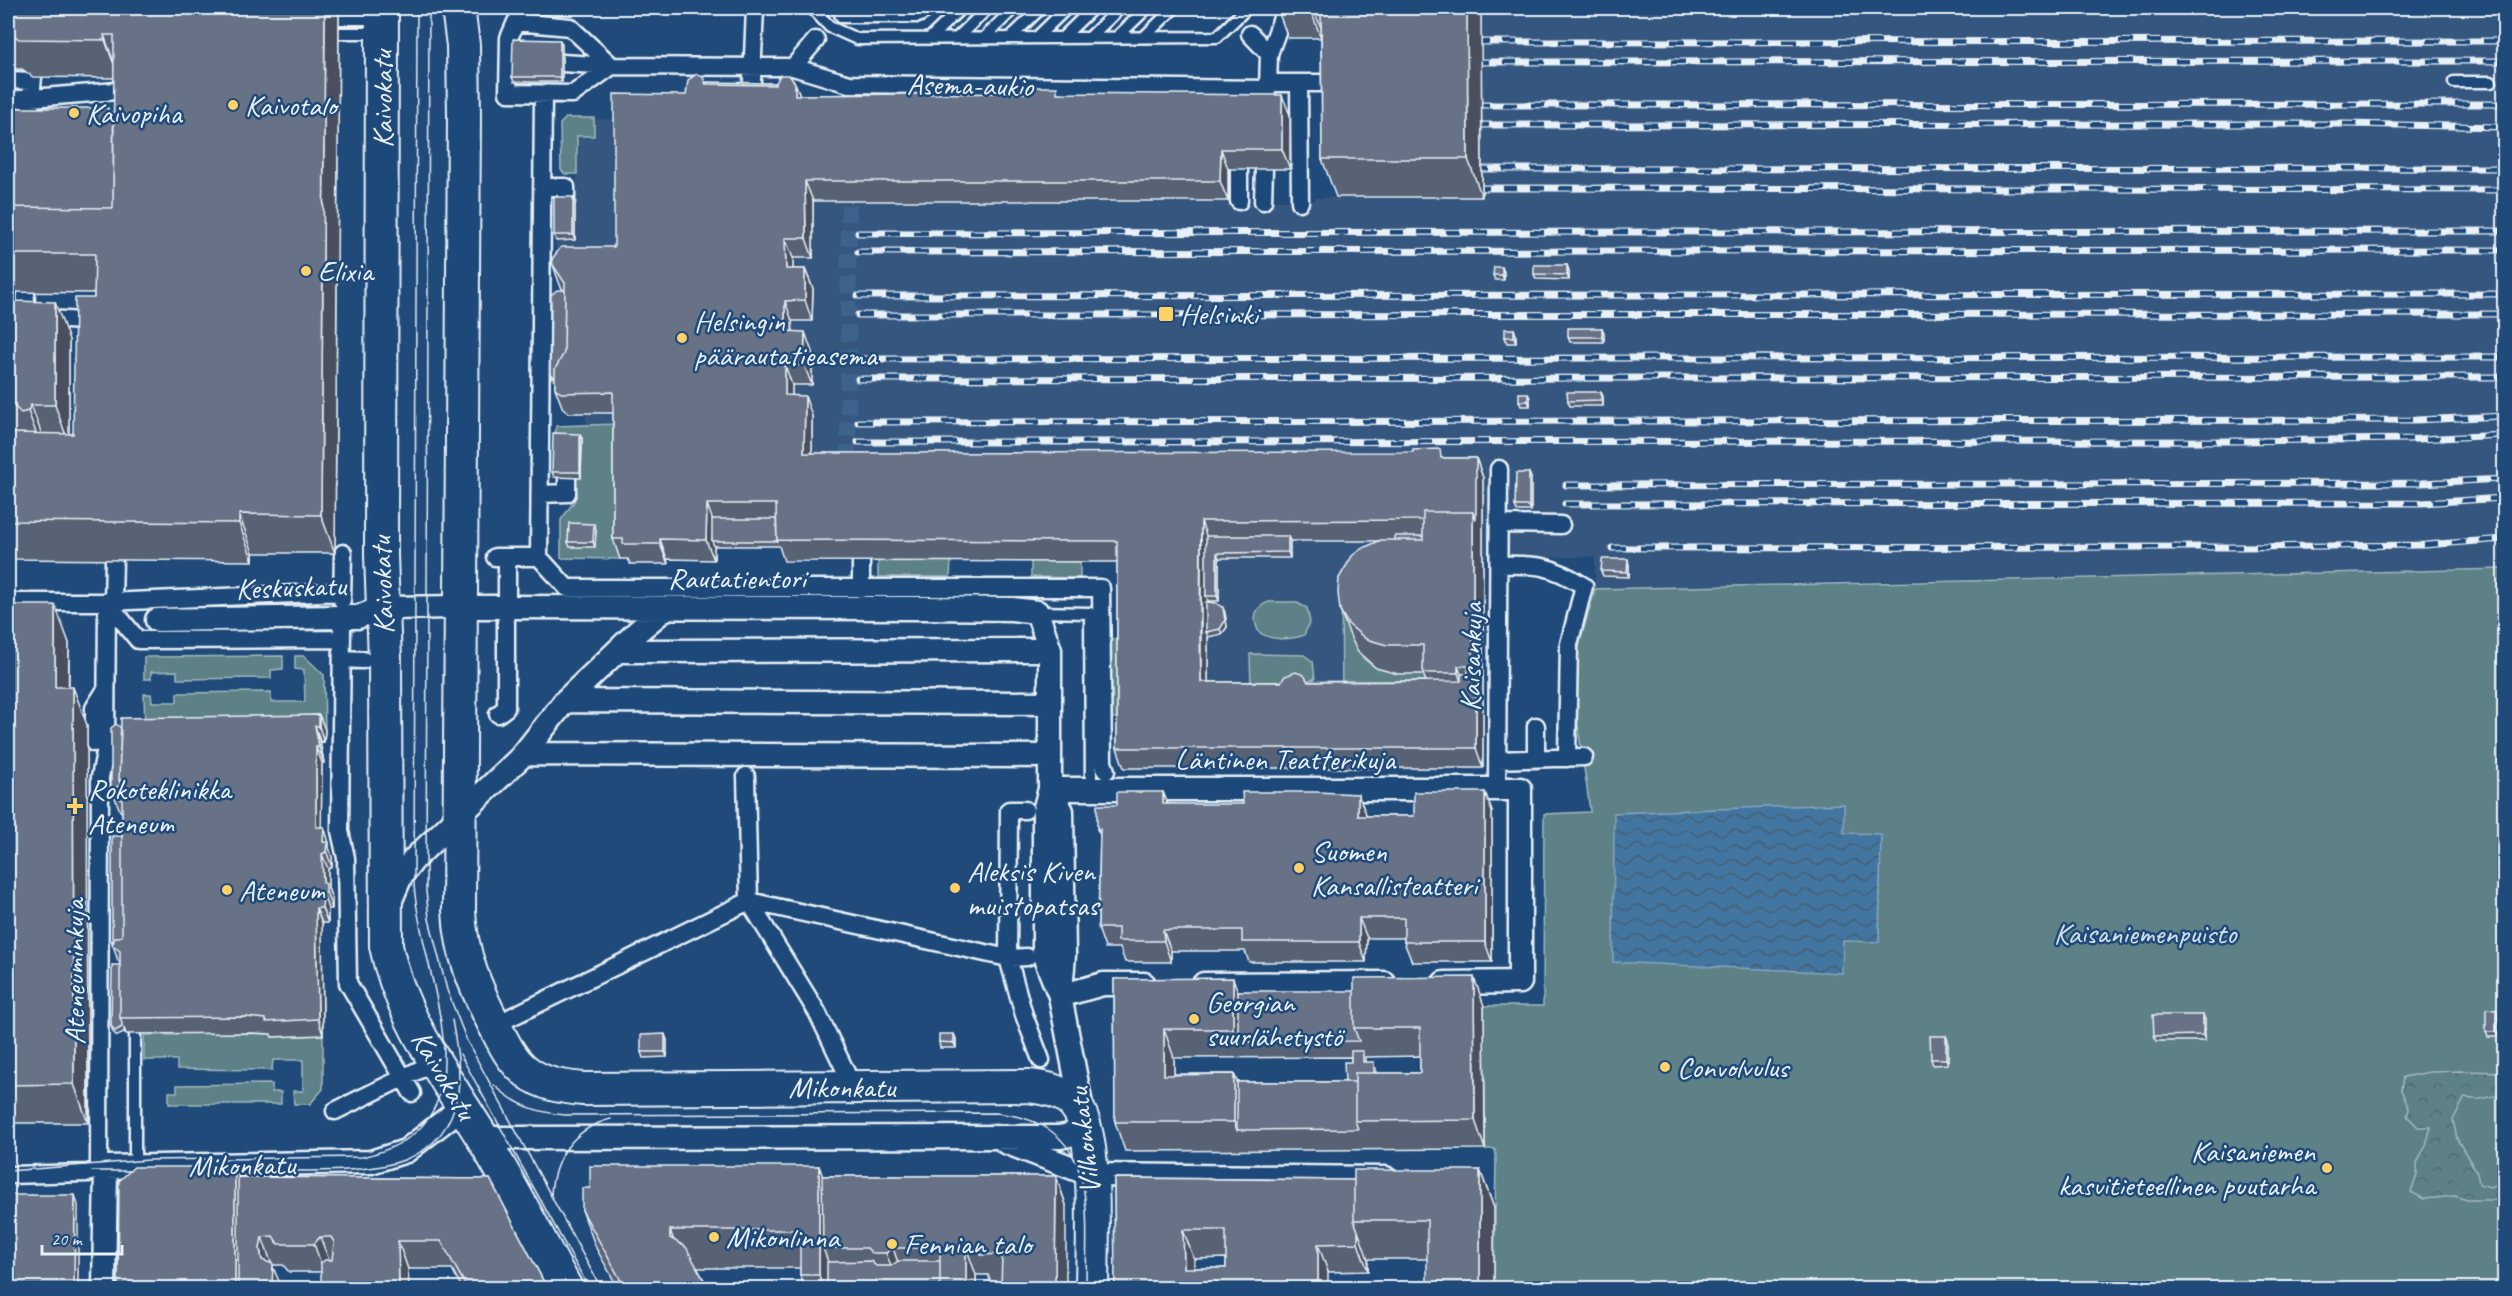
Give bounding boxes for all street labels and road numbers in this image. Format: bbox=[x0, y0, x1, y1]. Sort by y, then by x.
street label: Kaivokatu bbox=[363, 48, 401, 148]
street label: Asema-aukio bbox=[907, 65, 1035, 105]
street label: Kaivokatu bbox=[361, 533, 403, 635]
street label: Rautatientori bbox=[668, 559, 809, 597]
street label: Keskuskatu bbox=[235, 566, 349, 608]
street label: Kaisankuja bbox=[1451, 600, 1491, 712]
street label: Läntinen Teatterikuja bbox=[1175, 740, 1397, 778]
street label: Ateneuminkuja bbox=[55, 897, 93, 1045]
street label: Kaivokatu bbox=[402, 1023, 487, 1128]
street label: Mikonkatu bbox=[789, 1068, 897, 1106]
street label: Vilhonkatu bbox=[1058, 1084, 1109, 1197]
street label: Mikonkatu bbox=[188, 1145, 298, 1185]

